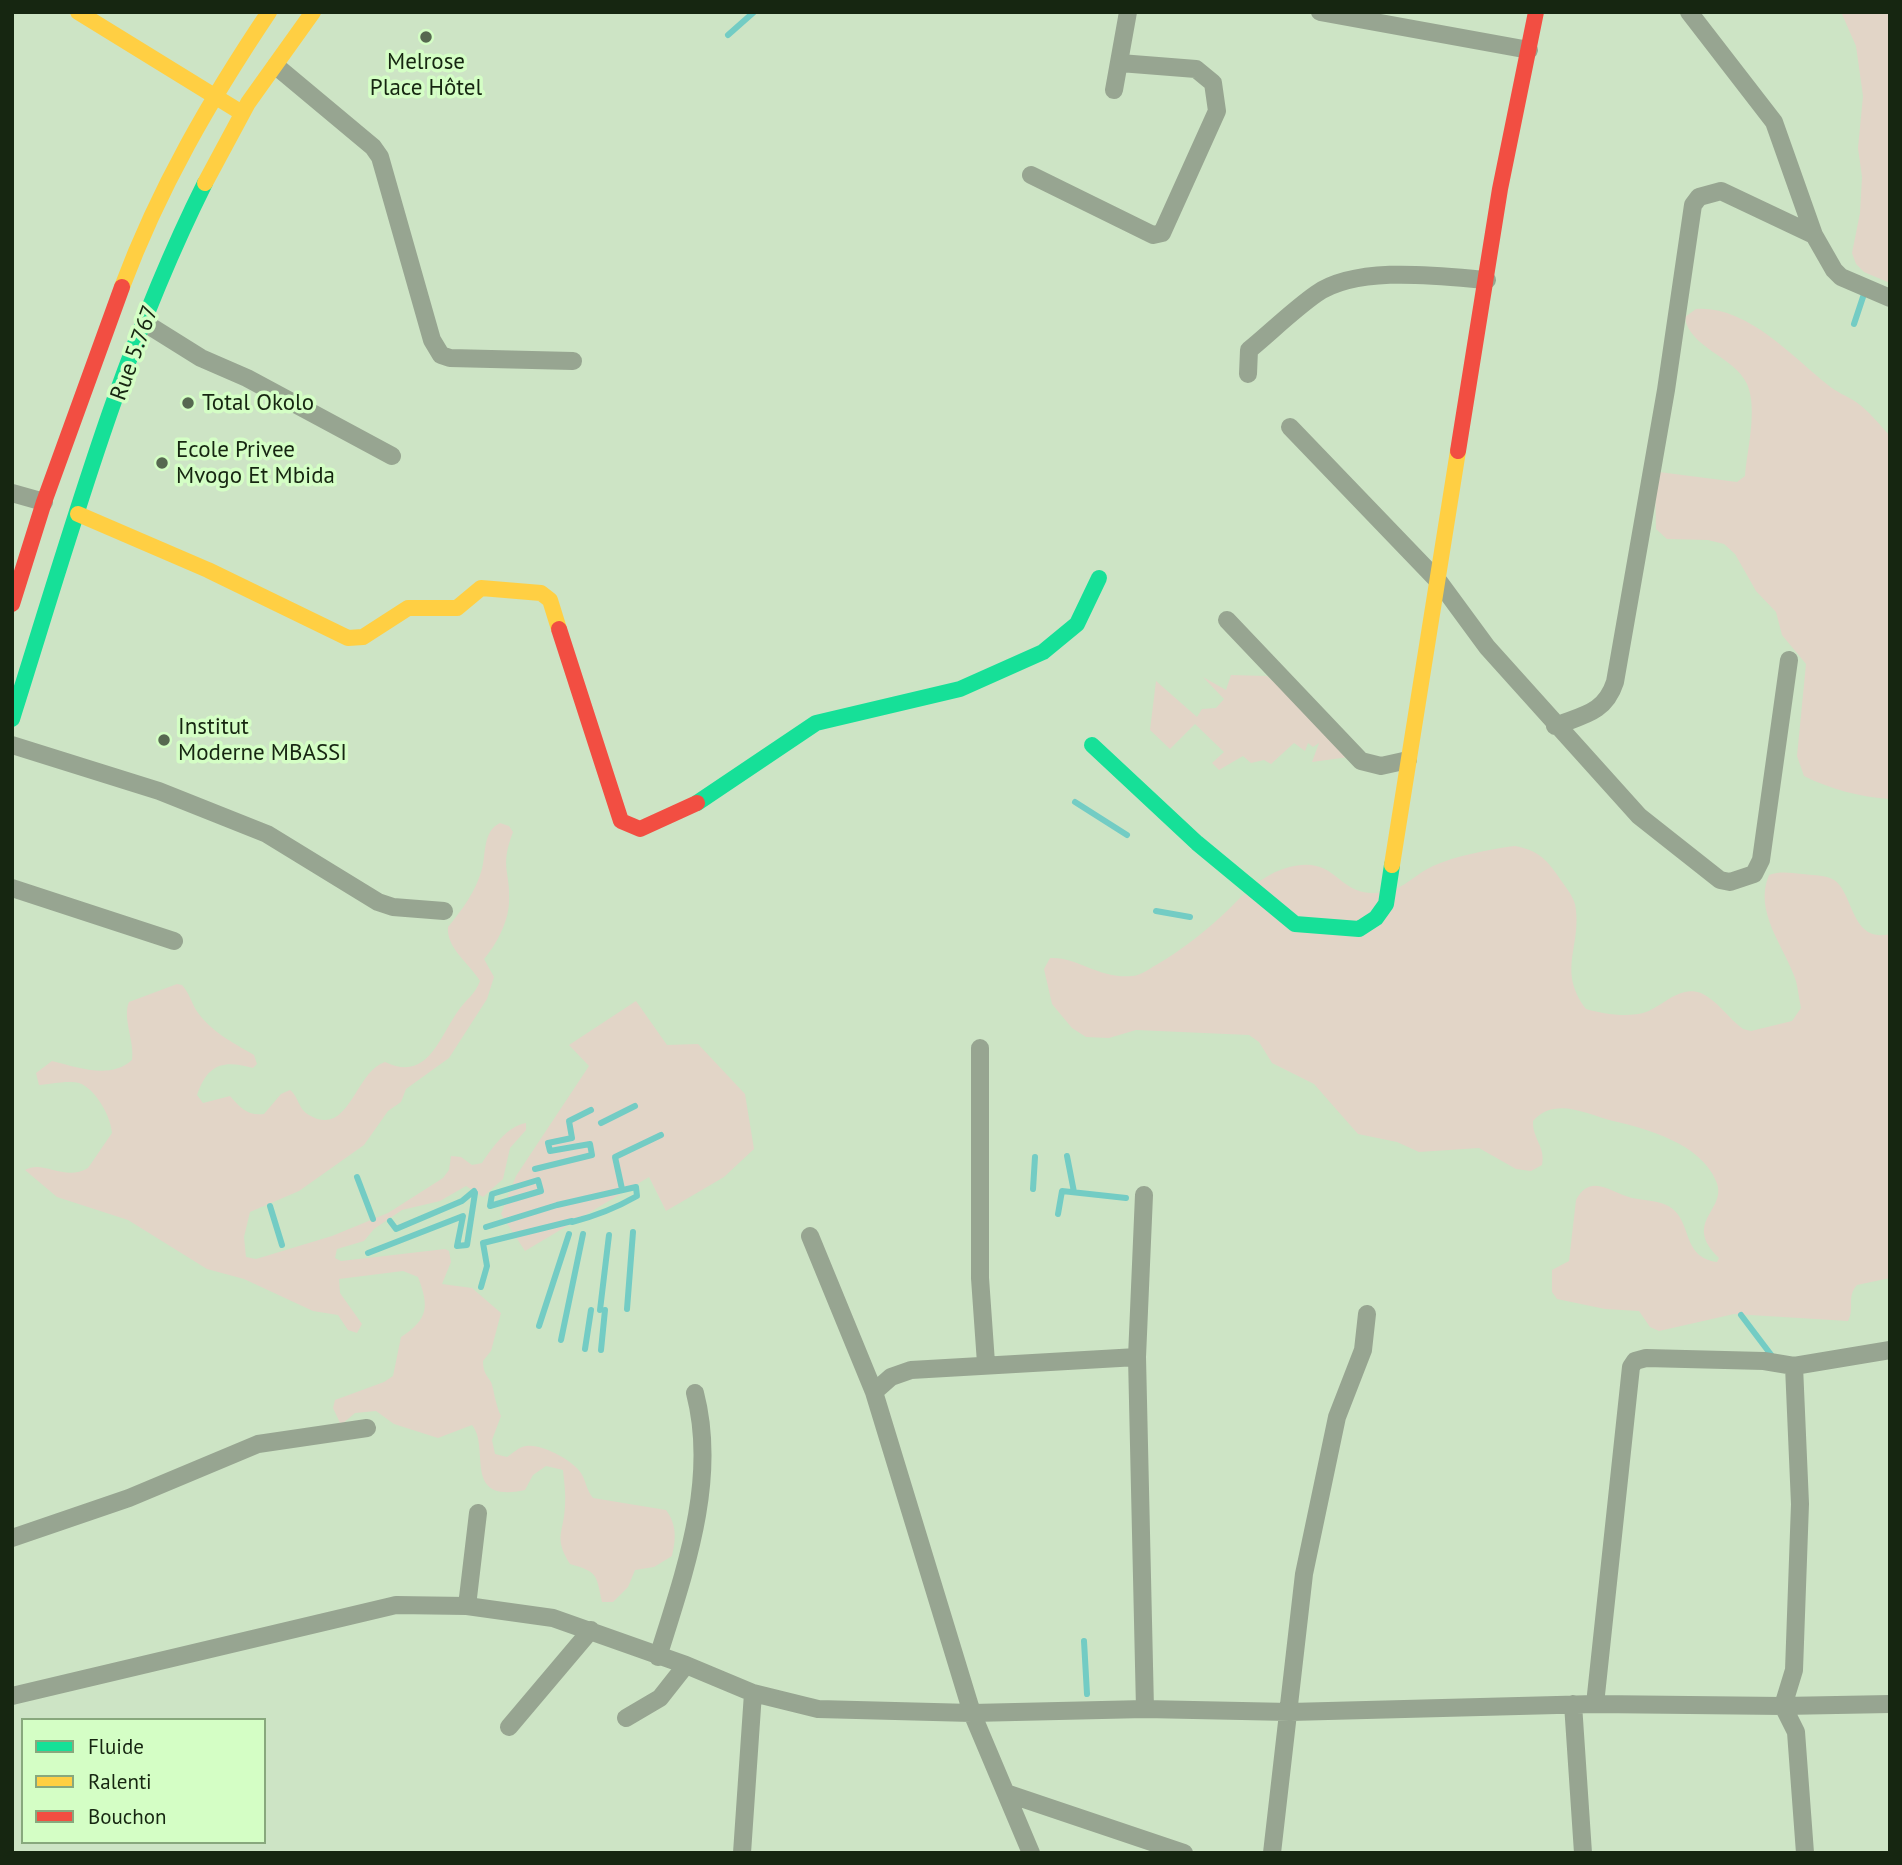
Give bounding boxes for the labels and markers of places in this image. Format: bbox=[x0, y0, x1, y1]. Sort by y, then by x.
marker: Melrose Place Hôtel bbox=[418, 29, 434, 45]
place label: Melrose Place Hôtel bbox=[370, 48, 482, 102]
place label: Total Okolo bbox=[202, 389, 314, 417]
marker: Total Okolo bbox=[180, 395, 196, 411]
place label: Ecole Privee Mvogo Et Mbida bbox=[176, 436, 335, 490]
marker: Ecole Privee Mvogo Et Mbida bbox=[154, 455, 170, 471]
place label: Institut Moderne MBASSI bbox=[178, 713, 347, 767]
marker: Institut Moderne MBASSI bbox=[156, 732, 172, 748]

